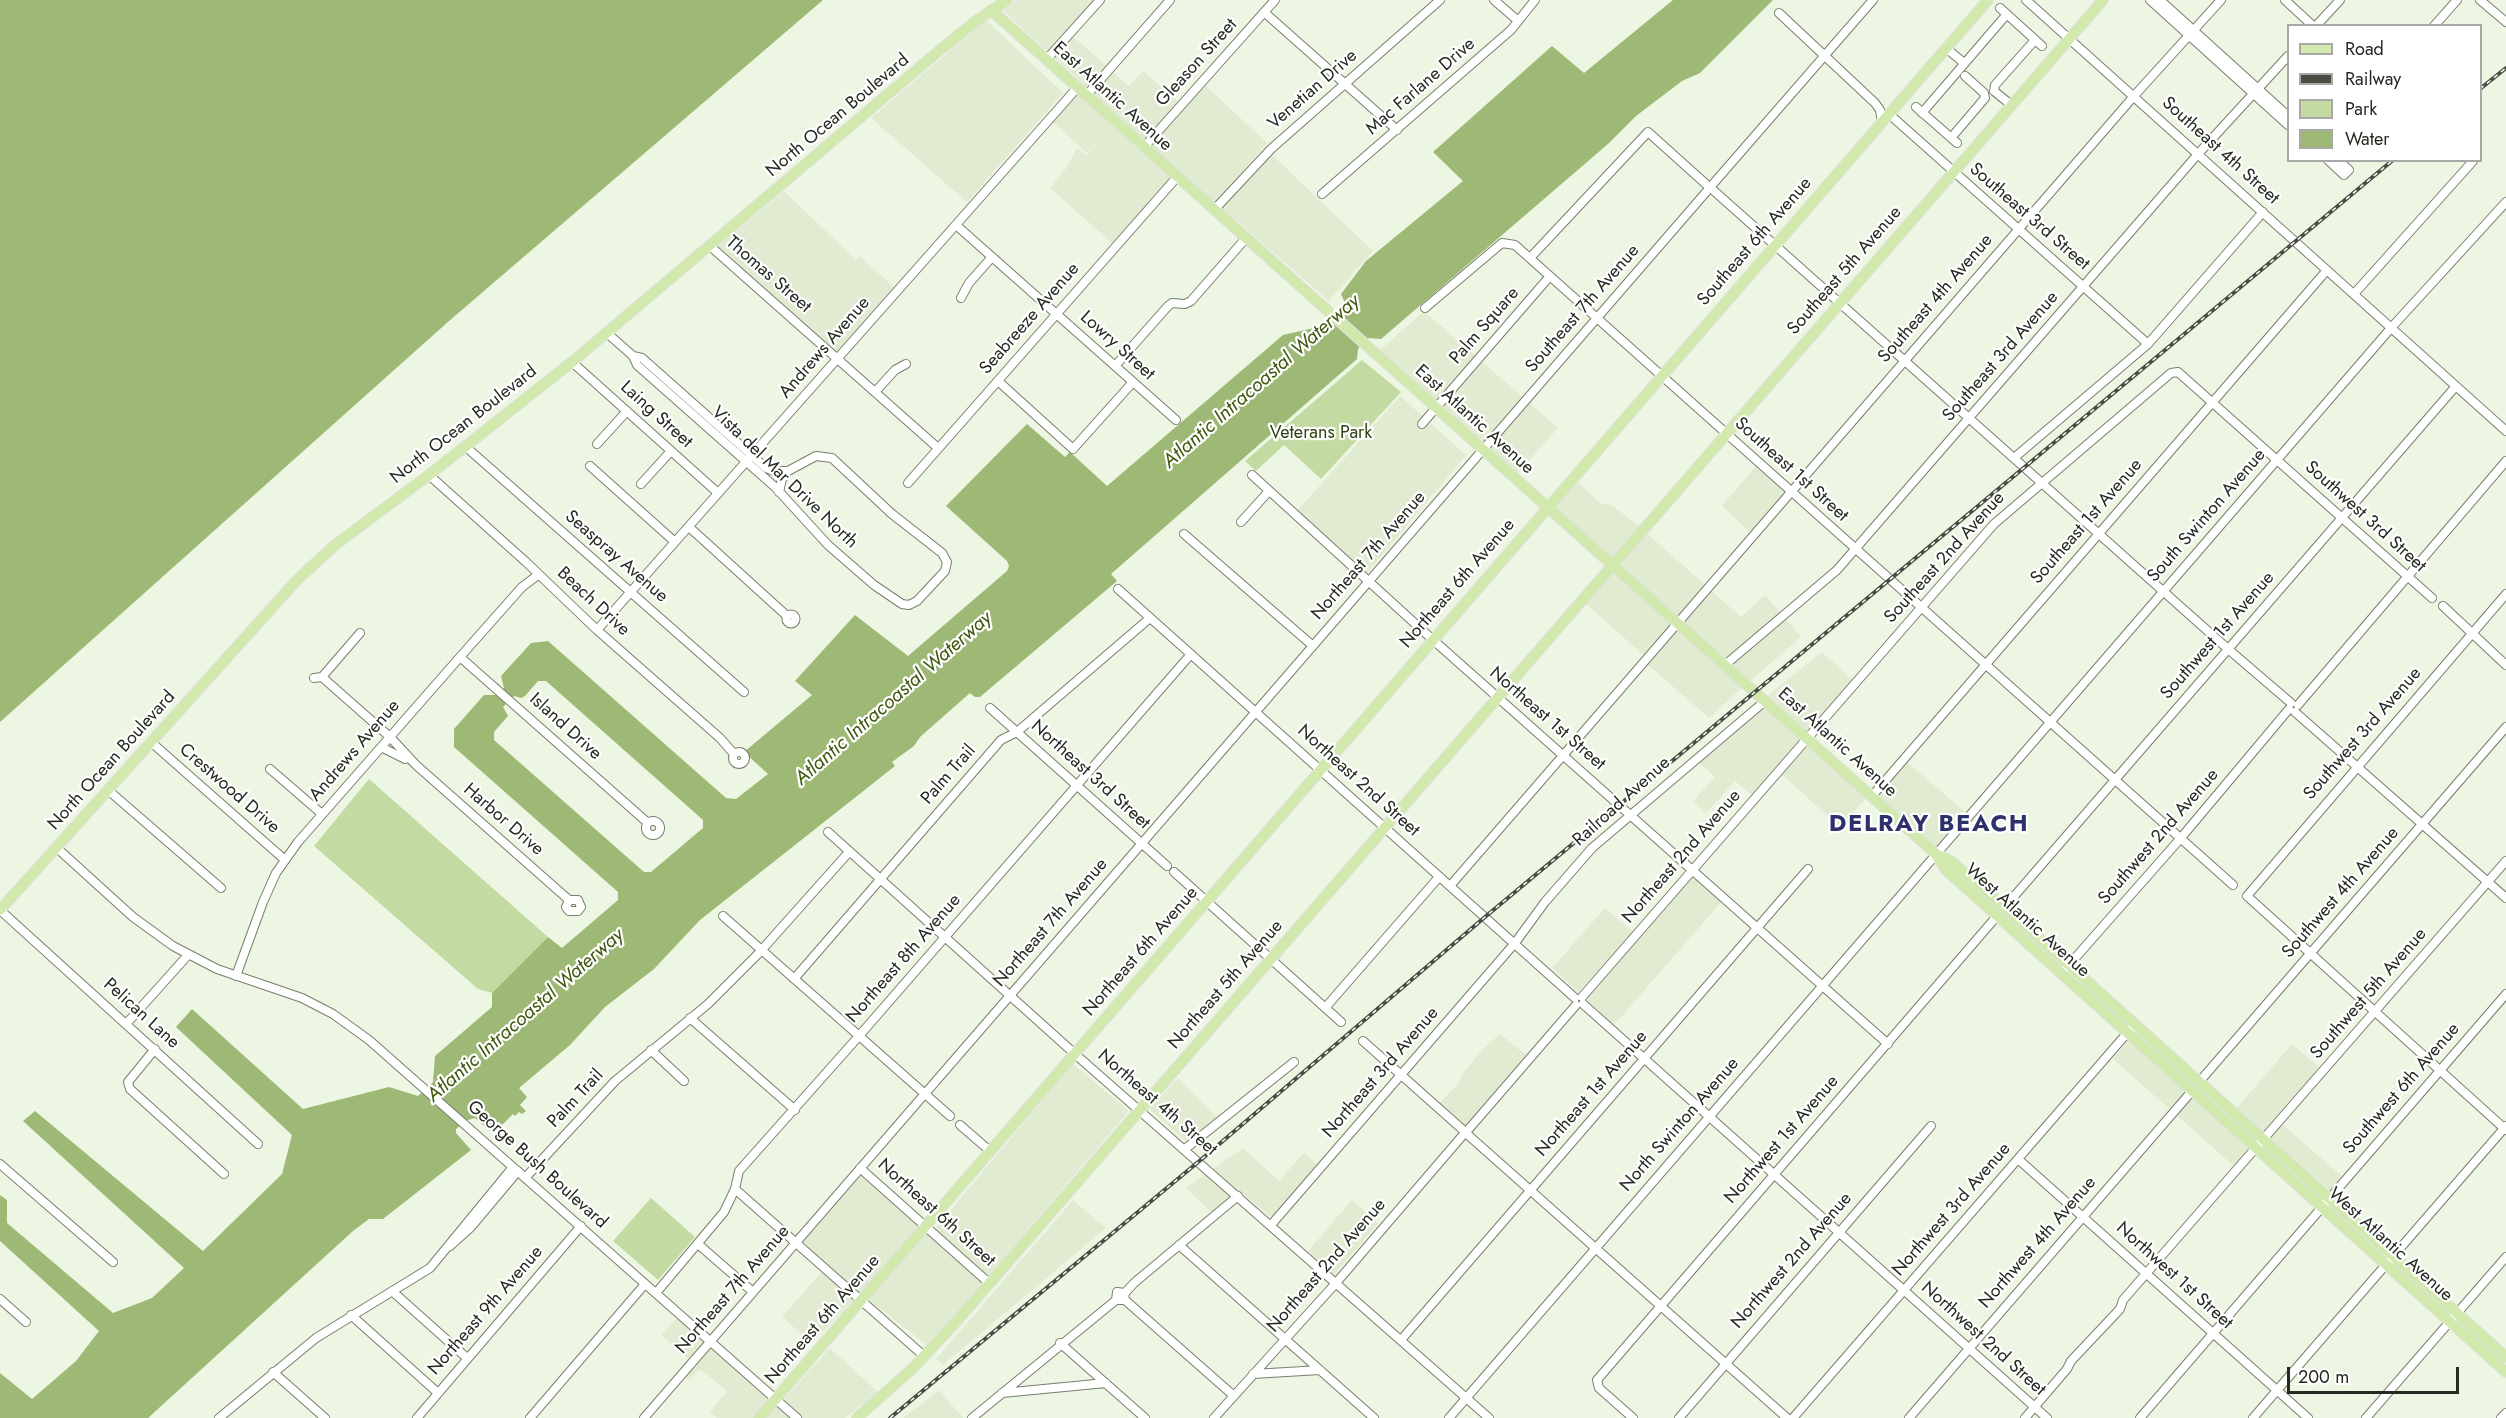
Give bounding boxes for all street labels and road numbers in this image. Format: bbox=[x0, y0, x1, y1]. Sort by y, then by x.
street label: Gleason Street bbox=[1152, 15, 1242, 111]
street label: Mac Farlane Drive bbox=[1362, 34, 1480, 140]
street label: East Atlantic Avenue bbox=[1048, 38, 1176, 156]
street label: Venetian Drive bbox=[1264, 45, 1362, 135]
street label: North Ocean Boulevard bbox=[762, 50, 914, 182]
street label: Southeast 4th Street bbox=[2157, 93, 2283, 209]
street label: Southeast 3rd Street bbox=[1964, 159, 2094, 275]
street label: Southeast 6th Avenue bbox=[1693, 173, 1817, 311]
street label: Southeast 5th Avenue bbox=[1783, 202, 1907, 340]
street label: Southeast 4th Avenue bbox=[1874, 230, 1998, 368]
street label: Thomas Street bbox=[721, 232, 815, 318]
street label: Southeast 7th Avenue bbox=[1522, 241, 1644, 377]
street label: Seabreeze Avenue bbox=[976, 259, 1084, 379]
street label: Palm Square bbox=[1446, 283, 1524, 369]
street label: Southeast 3rd Avenue bbox=[1939, 287, 2063, 427]
street label: Andrews Avenue bbox=[775, 293, 875, 403]
street label: Lowry Street bbox=[1075, 307, 1159, 385]
street label: North Ocean Boulevard bbox=[386, 361, 542, 489]
street label: East Atlantic Avenue bbox=[1410, 361, 1538, 479]
street label: Laing Street bbox=[616, 377, 696, 453]
street label: Vista del Mar Drive North bbox=[706, 402, 862, 554]
street label: Southeast 1st Street bbox=[1730, 413, 1852, 527]
street label: South Swinton Avenue bbox=[2143, 445, 2271, 587]
street label: Southeast 1st Avenue bbox=[2027, 455, 2147, 589]
street label: Southwest 3rd Street bbox=[2300, 457, 2430, 577]
street label: Northeast 7th Avenue bbox=[1307, 487, 1431, 625]
street label: Southeast 2nd Avenue bbox=[1880, 488, 2010, 628]
street label: Seaspray Avenue bbox=[560, 506, 672, 608]
street label: Northeast 6th Avenue bbox=[1396, 515, 1520, 653]
street label: Beach Drive bbox=[552, 563, 634, 641]
street label: Southwest 1st Avenue bbox=[2157, 568, 2279, 704]
street label: Northeast 1st Street bbox=[1485, 663, 1609, 775]
street label: Southwest 3rd Avenue bbox=[2299, 663, 2427, 805]
street label: East Atlantic Avenue bbox=[1773, 684, 1901, 802]
street label: North Ocean Boulevard bbox=[44, 687, 180, 835]
street label: Island Drive bbox=[524, 689, 606, 765]
street label: Andrews Avenue bbox=[305, 696, 405, 806]
street label: Northeast 3rd Street bbox=[1026, 716, 1154, 834]
street label: Northeast 2nd Street bbox=[1292, 720, 1424, 842]
street label: Crestwood Drive bbox=[174, 739, 284, 839]
street label: Palm Trail bbox=[917, 741, 981, 809]
street label: Railroad Avenue bbox=[1569, 753, 1675, 851]
street label: Southwest 2nd Avenue bbox=[2094, 765, 2224, 909]
street label: Harbor Drive bbox=[458, 779, 548, 861]
street label: Northeast 2nd Avenue bbox=[1618, 786, 1746, 928]
street label: Southwest 4th Avenue bbox=[2278, 823, 2404, 963]
street label: Northeast 7th Avenue bbox=[989, 854, 1113, 992]
street label: West Atlantic Avenue bbox=[1960, 859, 2094, 983]
street label: Northeast 6th Avenue bbox=[1079, 883, 1203, 1021]
street label: Northeast 8th Avenue bbox=[842, 890, 966, 1028]
street label: Northeast 5th Avenue bbox=[1164, 916, 1288, 1054]
street label: Southwest 5th Avenue bbox=[2306, 924, 2432, 1064]
street label: Pelican Lane bbox=[98, 974, 184, 1054]
street label: Northeast 3rd Avenue bbox=[1318, 1003, 1444, 1143]
street label: Southwest 6th Avenue bbox=[2339, 1019, 2465, 1159]
street label: Northeast 1st Avenue bbox=[1531, 1027, 1653, 1161]
street label: Northeast 4th Street bbox=[1093, 1045, 1221, 1161]
street label: North Swinton Avenue bbox=[1616, 1054, 1744, 1196]
street label: Palm Trail bbox=[544, 1065, 608, 1133]
street label: Northwest 1st Avenue bbox=[1720, 1071, 1844, 1209]
street label: George Bush Boulevard bbox=[463, 1096, 611, 1234]
street label: Northwest 3rd Avenue bbox=[1888, 1139, 2016, 1281]
street label: Northeast 6th Street bbox=[873, 1154, 999, 1272]
street label: Northwest 4th Avenue bbox=[1975, 1173, 2101, 1313]
street label: West Atlantic Avenue bbox=[2323, 1183, 2457, 1307]
street label: Northwest 2nd Avenue bbox=[1727, 1189, 1857, 1333]
street label: Northeast 2nd Avenue bbox=[1263, 1195, 1391, 1337]
street label: Northwest 1st Street bbox=[2111, 1218, 2237, 1334]
street label: Northeast 7th Avenue bbox=[671, 1221, 795, 1359]
street label: Northeast 9th Avenue bbox=[424, 1242, 548, 1380]
street label: Northeast 6th Avenue bbox=[761, 1251, 885, 1389]
street label: Northwest 2nd Street bbox=[1916, 1277, 2050, 1401]

